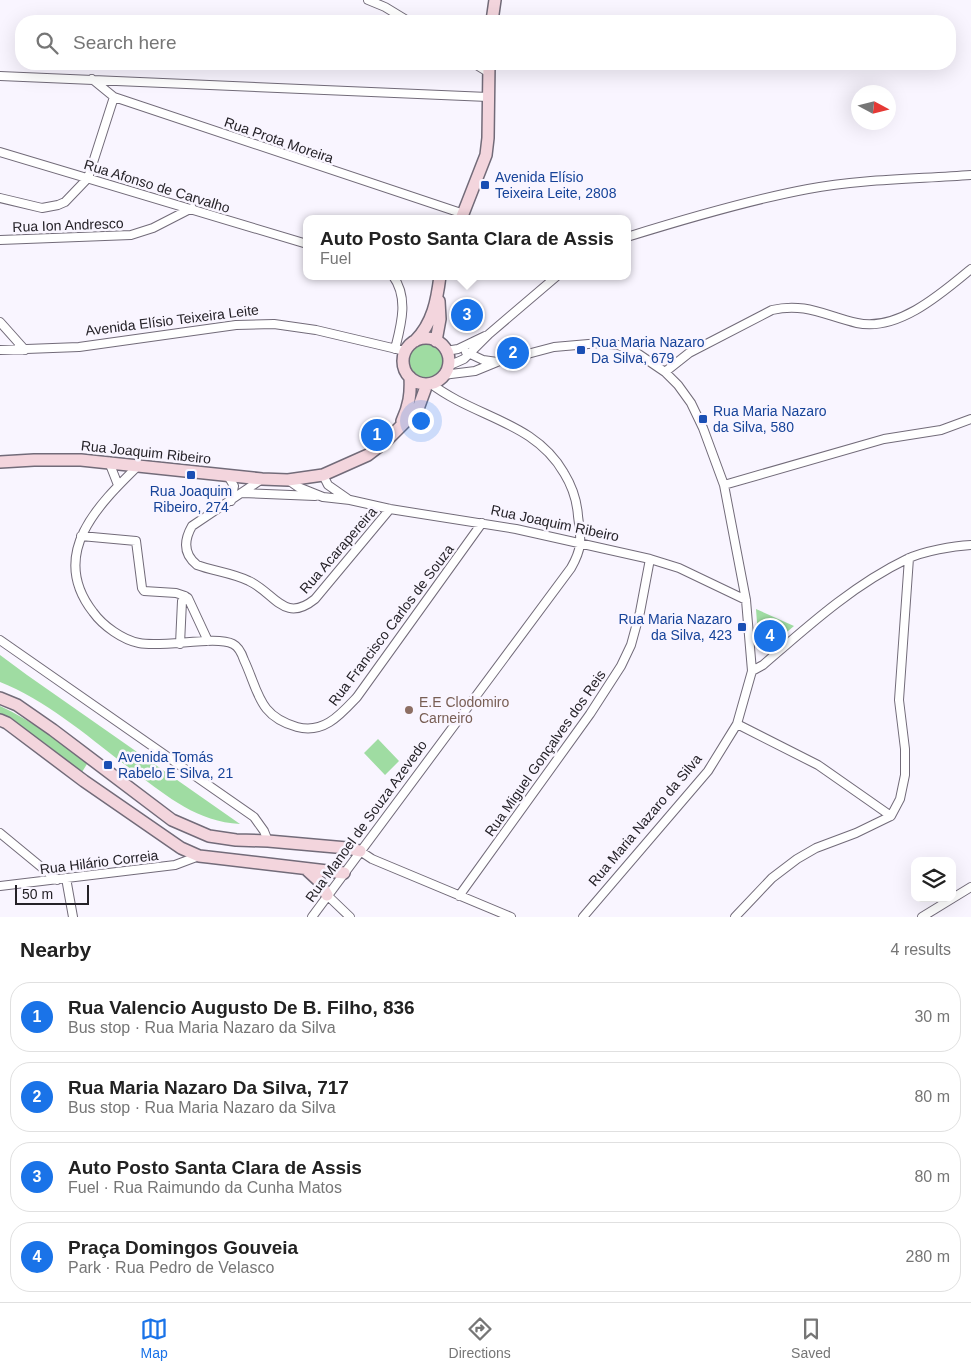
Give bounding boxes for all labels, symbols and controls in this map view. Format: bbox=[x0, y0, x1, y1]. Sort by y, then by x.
search box bbox=[15, 15, 956, 70]
icon: search bbox=[33, 29, 61, 57]
text: Search here bbox=[73, 32, 177, 53]
north arrow bbox=[851, 85, 896, 130]
street label: Rua Prota Moreira bbox=[222, 114, 336, 166]
street label: Rua Afonso de Carvalho bbox=[82, 156, 232, 216]
place label: Avenida Elísio Teixeira Leite, 2808 bbox=[495, 169, 617, 201]
marker: Avenida Elísio Teixeira Leite, 2808 bbox=[479, 179, 491, 191]
street label: Rua Ion Andresco bbox=[12, 215, 124, 235]
popup bbox=[303, 215, 631, 280]
text: Auto Posto Santa Clara de Assis bbox=[320, 228, 614, 249]
text: Fuel bbox=[320, 250, 351, 267]
pin: 3 bbox=[451, 296, 483, 334]
street label: Avenida Elísio Teixeira Leite bbox=[84, 301, 260, 339]
pin: 2 bbox=[497, 334, 529, 372]
place label: Rua Maria Nazaro Da Silva, 679 bbox=[591, 334, 705, 366]
marker: Rua Maria Nazaro Da Silva, 679 bbox=[575, 344, 587, 356]
place label: Rua Maria Nazaro da Silva, 580 bbox=[713, 403, 827, 435]
your location bbox=[408, 408, 434, 434]
marker: Rua Maria Nazaro da Silva, 580 bbox=[697, 413, 709, 425]
pin: 1 bbox=[361, 416, 393, 454]
street label: Rua Joaquim Ribeiro bbox=[80, 437, 212, 467]
marker: Rua Joaquim Ribeiro, 274 bbox=[185, 469, 197, 481]
place label: Rua Joaquim Ribeiro, 274 bbox=[150, 483, 232, 515]
street label: Rua Joaquim Ribeiro bbox=[489, 502, 621, 544]
street label: Rua Acarapereira bbox=[296, 503, 380, 596]
street label: Rua Francisco Carlos de Souza bbox=[325, 541, 457, 709]
place label: Rua Maria Nazaro da Silva, 423 bbox=[618, 611, 732, 643]
pin: 4 bbox=[754, 617, 786, 655]
marker: Rua Maria Nazaro da Silva, 423 bbox=[736, 621, 748, 633]
street label: Rua Miguel Gonçalves dos Reis bbox=[481, 667, 609, 839]
place label: E.E Clodomiro Carneiro bbox=[419, 694, 509, 726]
marker: E.E Clodomiro Carneiro bbox=[403, 704, 415, 716]
street label: Rua Manoel de Souza Azevedo bbox=[302, 737, 430, 905]
place label: Avenida Tomás Rabelo E Silva, 21 bbox=[118, 749, 233, 781]
street label: Rua Maria Nazaro da Silva bbox=[585, 751, 705, 889]
marker: Avenida Tomás Rabelo E Silva, 21 bbox=[102, 759, 114, 771]
street label: Rua Hilário Correia bbox=[39, 847, 159, 877]
map controls bbox=[911, 857, 956, 902]
button: layers bbox=[911, 857, 956, 902]
scale bar bbox=[15, 882, 89, 905]
text: 50 m bbox=[22, 886, 53, 902]
text: Nearby bbox=[20, 938, 91, 961]
text: 4 results bbox=[891, 941, 951, 958]
text: Rua Valencio Augusto De B. Filho, 836 bbox=[68, 997, 415, 1018]
text: 1 bbox=[33, 1008, 41, 1025]
text: 30 m bbox=[914, 1008, 950, 1025]
text: Bus stop · Rua Maria Nazaro da Silva bbox=[68, 1019, 336, 1036]
text: Rua Maria Nazaro Da Silva, 717 bbox=[68, 1077, 349, 1098]
text: 2 bbox=[33, 1088, 41, 1105]
text: 80 m bbox=[914, 1088, 950, 1105]
text: Bus stop · Rua Maria Nazaro da Silva bbox=[68, 1099, 336, 1116]
text: Auto Posto Santa Clara de Assis bbox=[68, 1157, 362, 1178]
text: 3 bbox=[33, 1168, 41, 1185]
text: 80 m bbox=[914, 1168, 950, 1185]
text: Fuel · Rua Raimundo da Cunha Matos bbox=[68, 1179, 342, 1196]
text: Praça Domingos Gouveia bbox=[68, 1237, 298, 1258]
text: 4 bbox=[33, 1248, 41, 1265]
text: 280 m bbox=[906, 1248, 950, 1265]
text: Park · Rua Pedro de Velasco bbox=[68, 1259, 274, 1276]
tab: Map bbox=[140, 1315, 168, 1361]
tab: Directions bbox=[449, 1315, 511, 1361]
tab: Saved bbox=[791, 1315, 831, 1361]

